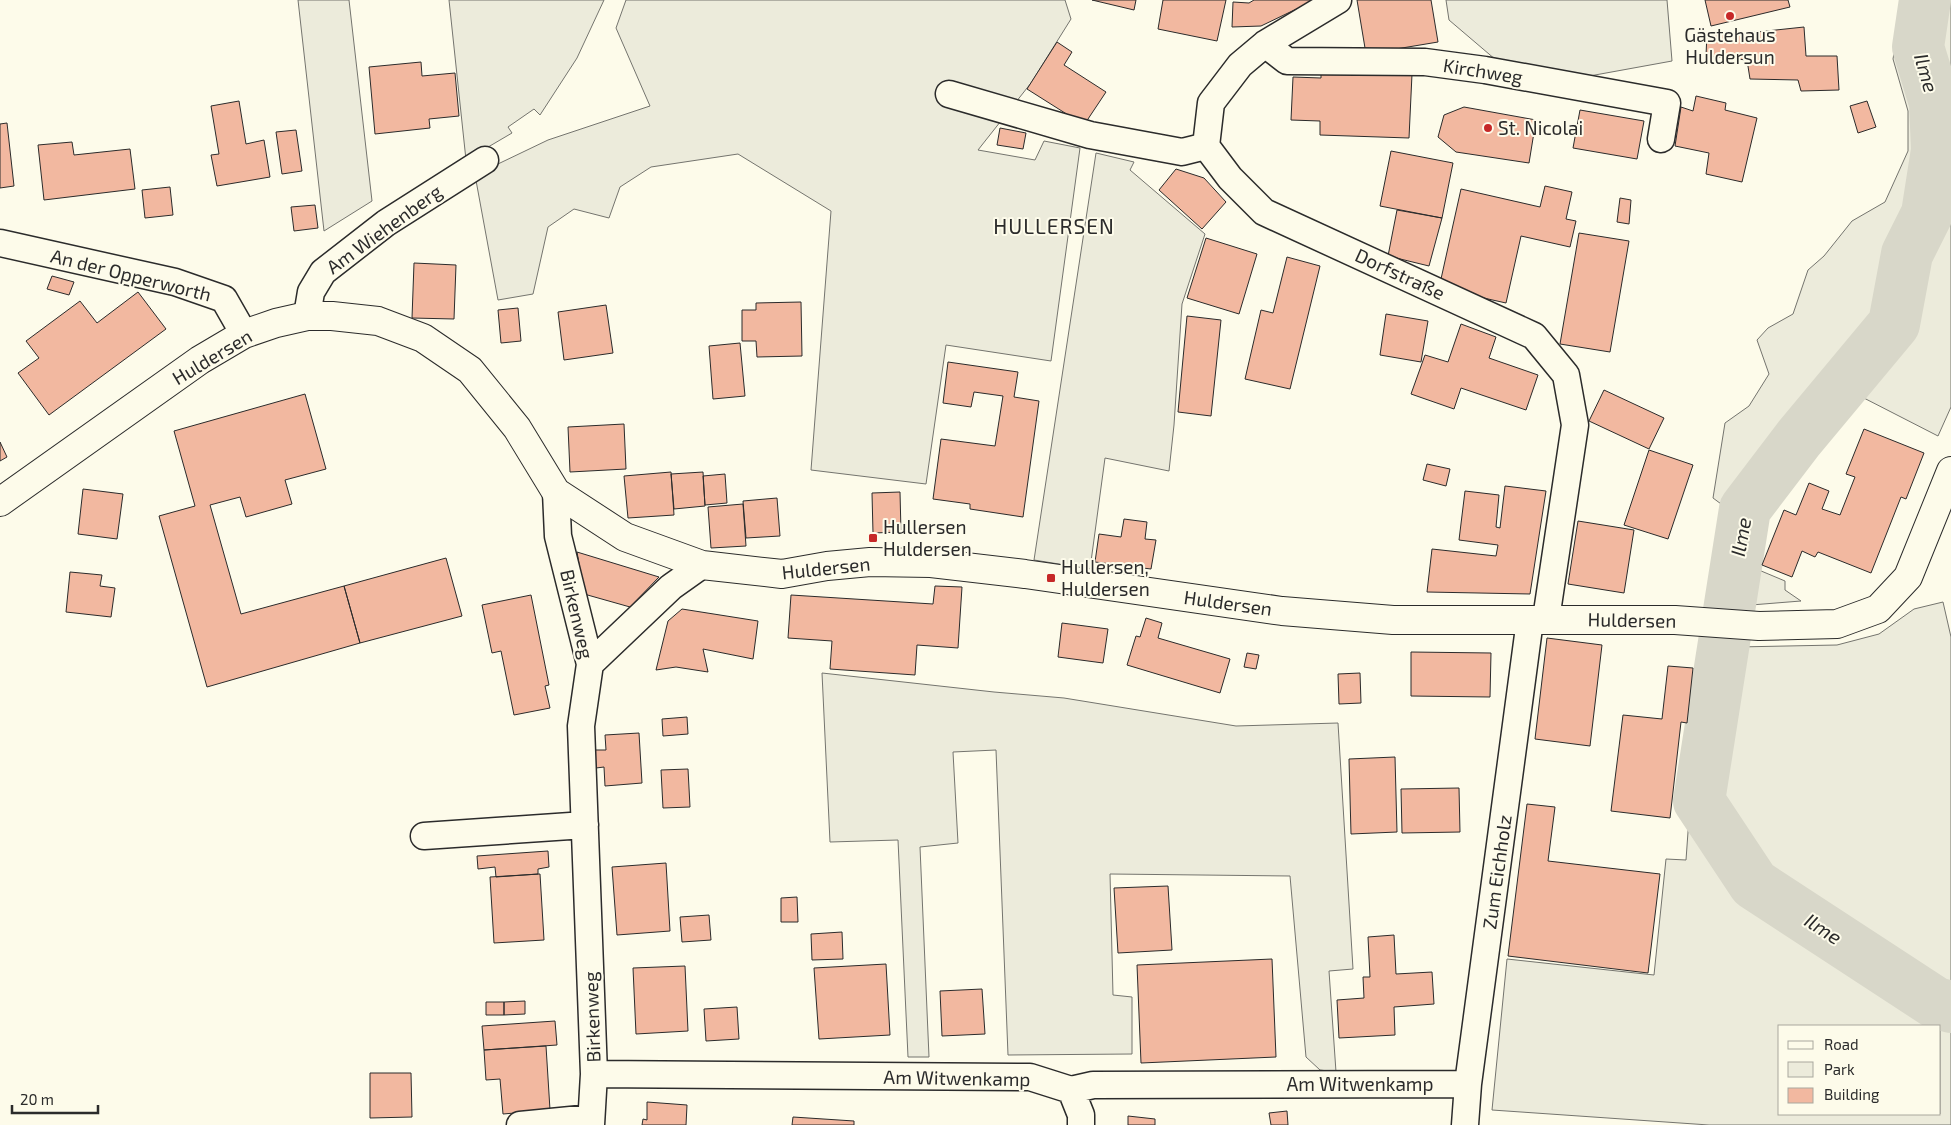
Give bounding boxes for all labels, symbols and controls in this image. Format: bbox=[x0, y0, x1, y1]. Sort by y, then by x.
marker: Gästehaus Huldersun bbox=[1724, 10, 1736, 22]
place label: Gästehaus Huldersun bbox=[1684, 23, 1776, 68]
water label: Ilme bbox=[1910, 51, 1944, 95]
street label: Kirchweg bbox=[1442, 53, 1525, 88]
place label: St. Nicolai bbox=[1498, 116, 1583, 139]
marker: St. Nicolai bbox=[1482, 122, 1494, 134]
street label: Am Wiehenberg bbox=[322, 179, 446, 278]
district label: HULLERSEN bbox=[993, 213, 1115, 238]
street label: An der Opperworth bbox=[49, 243, 214, 306]
street label: Dorfstraße bbox=[1352, 243, 1449, 304]
street label: Huldersen bbox=[168, 324, 256, 389]
place label: Hullersen Huldersen bbox=[883, 515, 972, 560]
water label: Ilme bbox=[1725, 515, 1755, 558]
marker: Hullersen Huldersen bbox=[867, 532, 879, 544]
street label: Huldersen bbox=[781, 551, 871, 584]
place label: Hullersen, Huldersen bbox=[1061, 555, 1150, 600]
street label: Birkenweg bbox=[556, 567, 599, 661]
marker: Hullersen, Huldersen bbox=[1045, 572, 1057, 584]
street label: Huldersen bbox=[1183, 585, 1274, 620]
street label: Huldersen bbox=[1587, 607, 1677, 632]
street label: Zum Eichholz bbox=[1477, 813, 1516, 931]
water label: Ilme bbox=[1801, 907, 1847, 949]
street label: Birkenweg bbox=[578, 971, 605, 1063]
legend bbox=[1778, 1025, 1941, 1115]
text: Road bbox=[1824, 1035, 1859, 1053]
text: Park bbox=[1824, 1060, 1855, 1078]
street label: Am Witwenkamp bbox=[883, 1065, 1031, 1090]
street label: Am Witwenkamp bbox=[1286, 1072, 1434, 1095]
scale bar bbox=[12, 1082, 99, 1114]
text: Building bbox=[1824, 1085, 1880, 1103]
text: 20 m bbox=[20, 1090, 54, 1108]

